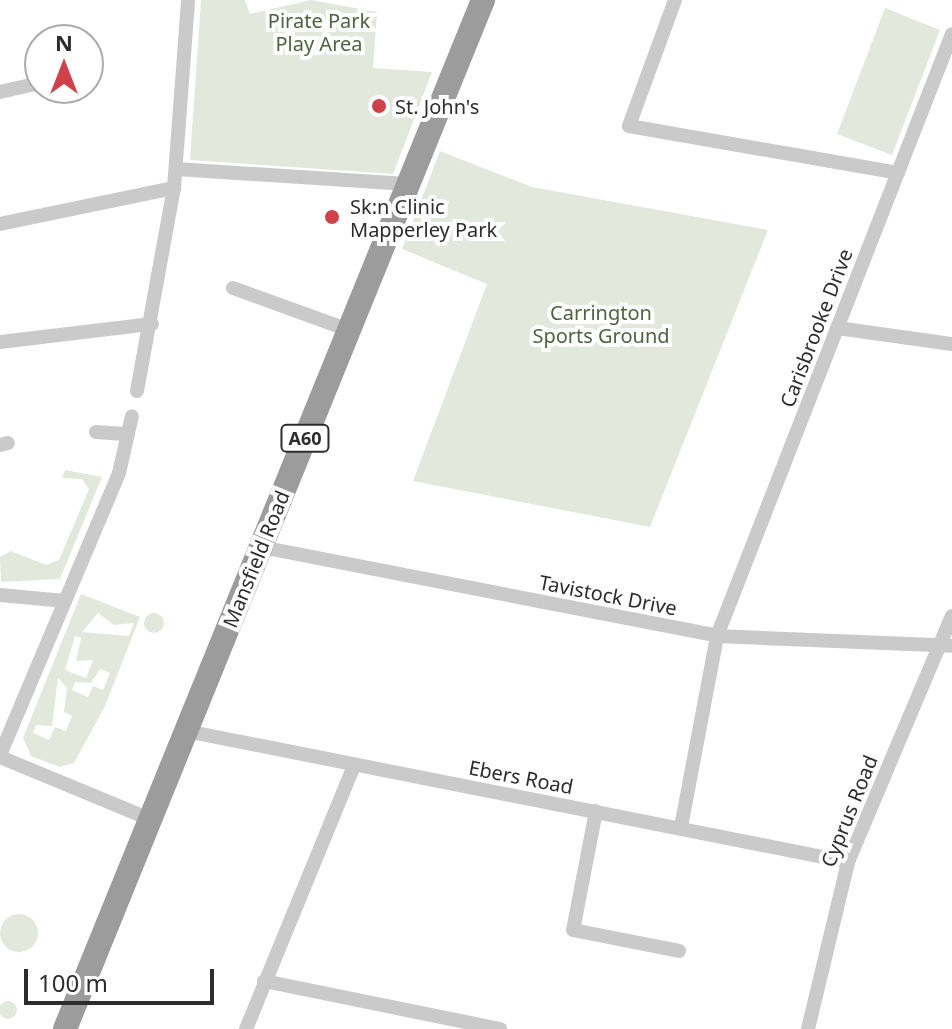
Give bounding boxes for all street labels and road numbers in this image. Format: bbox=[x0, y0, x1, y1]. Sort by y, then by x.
street label: Carisbrooke Drive bbox=[775, 245, 857, 411]
road number: A60 bbox=[279, 424, 331, 452]
street label: Mansfield Road bbox=[218, 487, 294, 631]
street label: Tavistock Drive bbox=[537, 570, 679, 620]
street label: Cyprus Road bbox=[816, 752, 882, 870]
street label: Ebers Road bbox=[467, 755, 575, 799]

